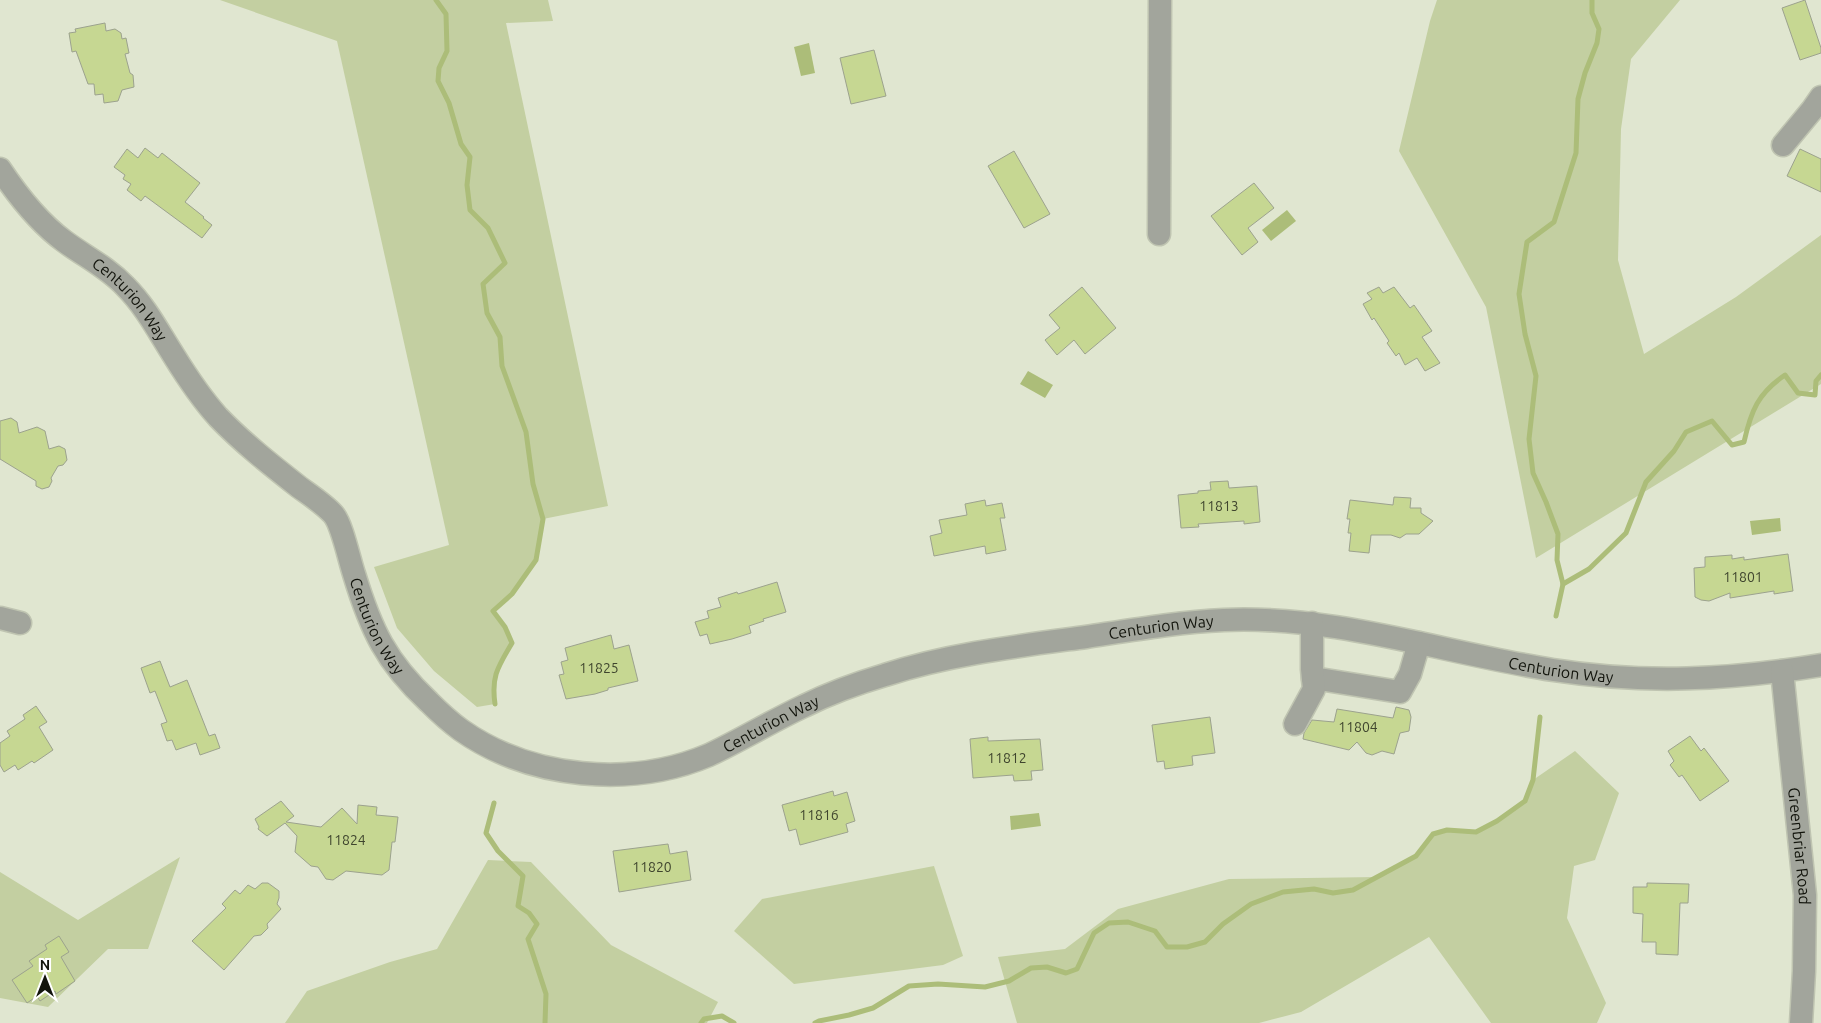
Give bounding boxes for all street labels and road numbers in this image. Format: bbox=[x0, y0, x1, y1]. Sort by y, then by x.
street label: Centurion Way bbox=[89, 254, 171, 344]
street label: Centurion Way bbox=[347, 575, 408, 678]
street label: Centurion Way bbox=[1107, 612, 1214, 642]
street label: Centurion Way bbox=[1507, 653, 1614, 686]
street label: Centurion Way bbox=[720, 691, 822, 756]
street label: Greenbriar Road bbox=[1785, 787, 1814, 905]

